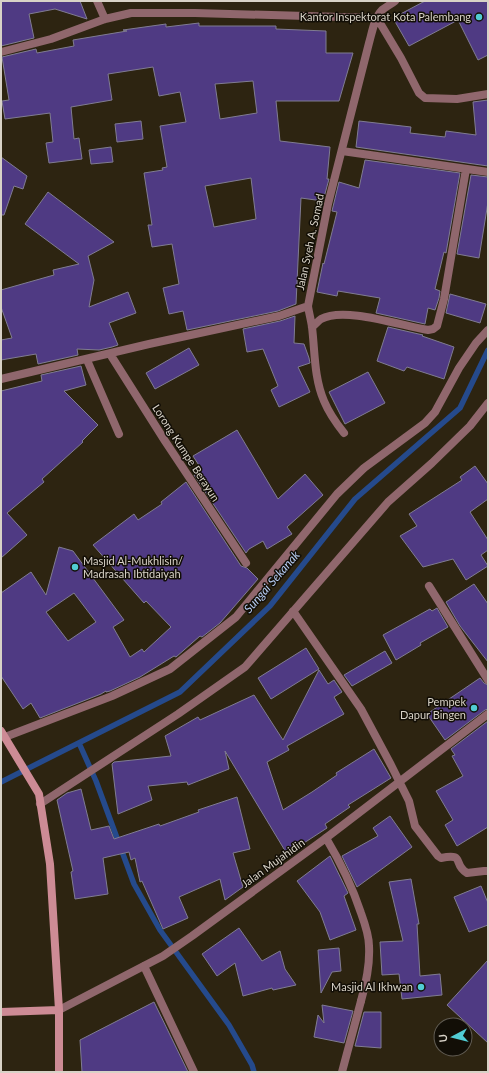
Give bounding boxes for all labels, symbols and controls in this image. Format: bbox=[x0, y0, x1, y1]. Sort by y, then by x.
place label: Kantor Inspektorat Kota Palembang bbox=[300, 10, 471, 23]
marker: Kantor Inspektorat Kota Palembang bbox=[474, 12, 484, 22]
street label: Jalan Syeh A. Somad bbox=[293, 193, 326, 291]
street label: Lorong Kumpe Berayun bbox=[150, 402, 223, 504]
water label: Sungai Sekanak bbox=[241, 547, 303, 616]
place label: Masjid Al-Mukhlisin/ Madrasah Ibtidaiyah bbox=[83, 554, 183, 580]
marker: Masjid Al-Mukhlisin/ Madrasah Ibtidaiyah bbox=[70, 562, 80, 572]
place label: Pempek Dapur Bingen bbox=[400, 695, 466, 721]
marker: Pempek Dapur Bingen bbox=[469, 703, 479, 713]
street label: Jalan Mujahidin bbox=[239, 835, 307, 890]
place label: Masjid Al Ikhwan bbox=[331, 980, 413, 993]
marker: Masjid Al Ikhwan bbox=[416, 982, 426, 992]
north arrow bbox=[433, 1017, 473, 1057]
text: U bbox=[436, 1033, 450, 1043]

